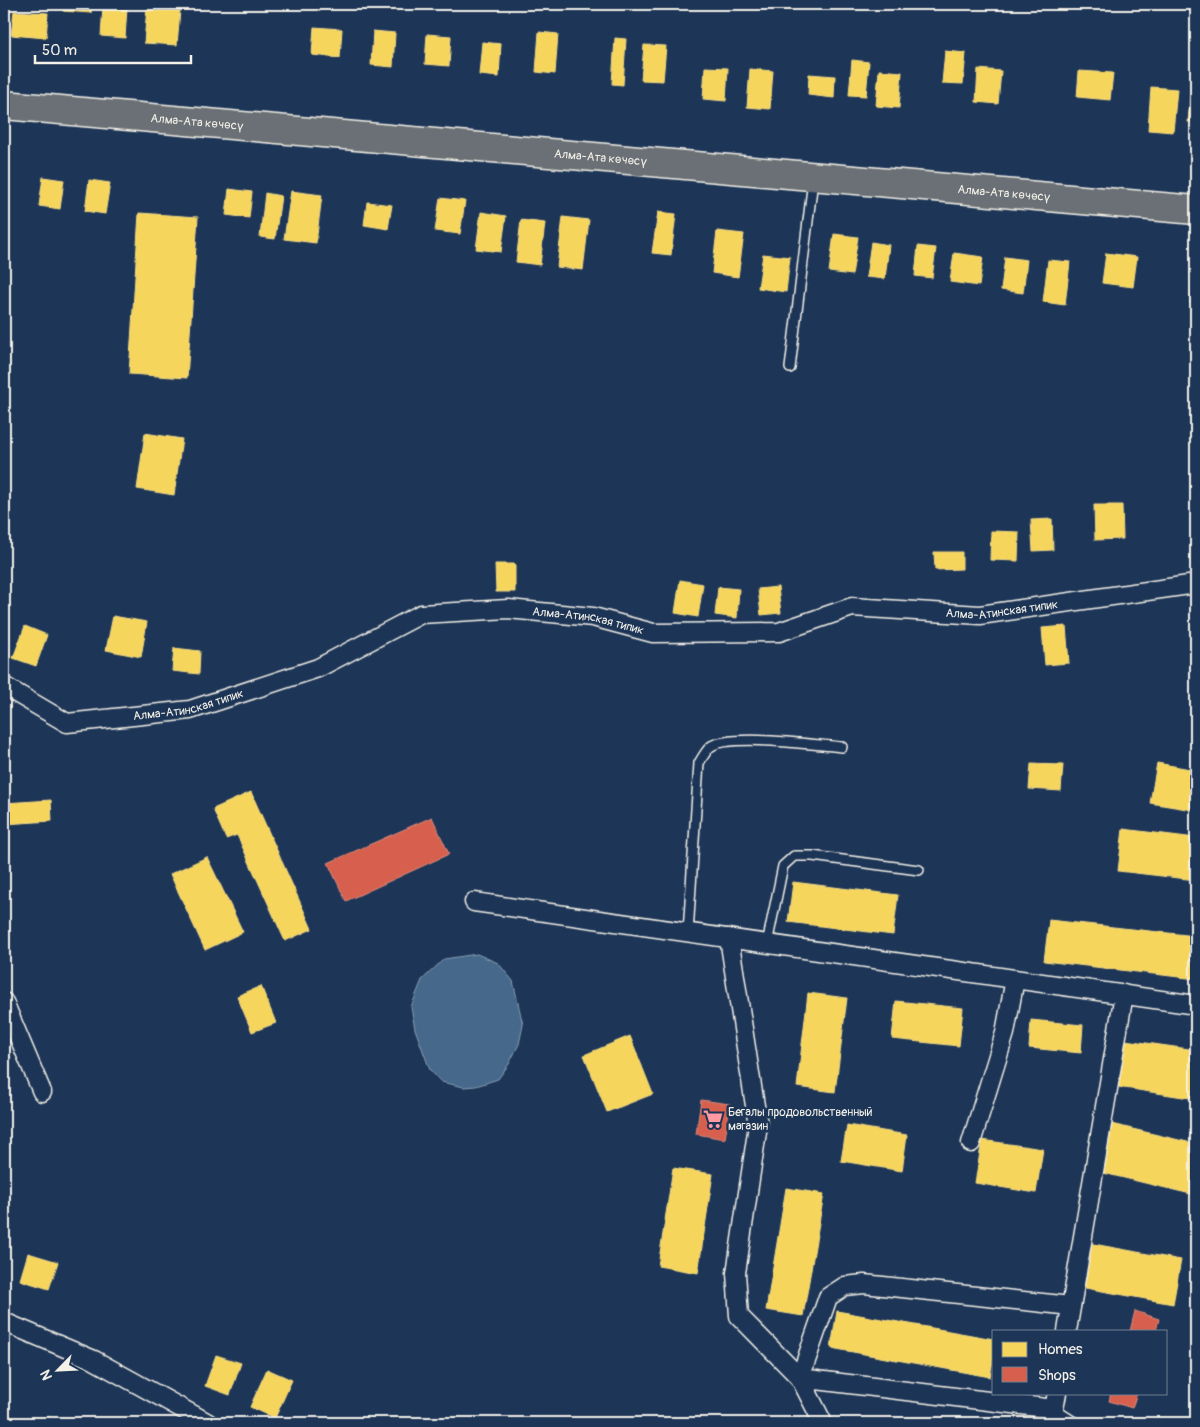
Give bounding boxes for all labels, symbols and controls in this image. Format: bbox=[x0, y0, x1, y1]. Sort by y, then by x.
scale bar bbox=[35, 32, 191, 64]
text: 50 m bbox=[42, 41, 77, 60]
street label: Алма-Ата көчөсү bbox=[150, 111, 244, 134]
street label: Алма-Ата көчөсү bbox=[553, 146, 648, 170]
street label: Алма-Ата көчөсү bbox=[957, 182, 1051, 205]
street label: Алма-Атинская типик bbox=[945, 597, 1059, 623]
street label: Алма-Атинская типик bbox=[532, 604, 645, 638]
street label: Алма-Атинская типик bbox=[132, 686, 246, 724]
place label: Бегалы продовольственный магазин bbox=[728, 1105, 873, 1134]
supermarket icon: Бегалы продовольственный магазин bbox=[702, 1108, 724, 1130]
legend bbox=[992, 1330, 1168, 1394]
text: Homes bbox=[1038, 1340, 1083, 1359]
north arrow bbox=[32, 1344, 82, 1394]
text: Shops bbox=[1038, 1366, 1076, 1385]
text: N bbox=[37, 1367, 56, 1383]

